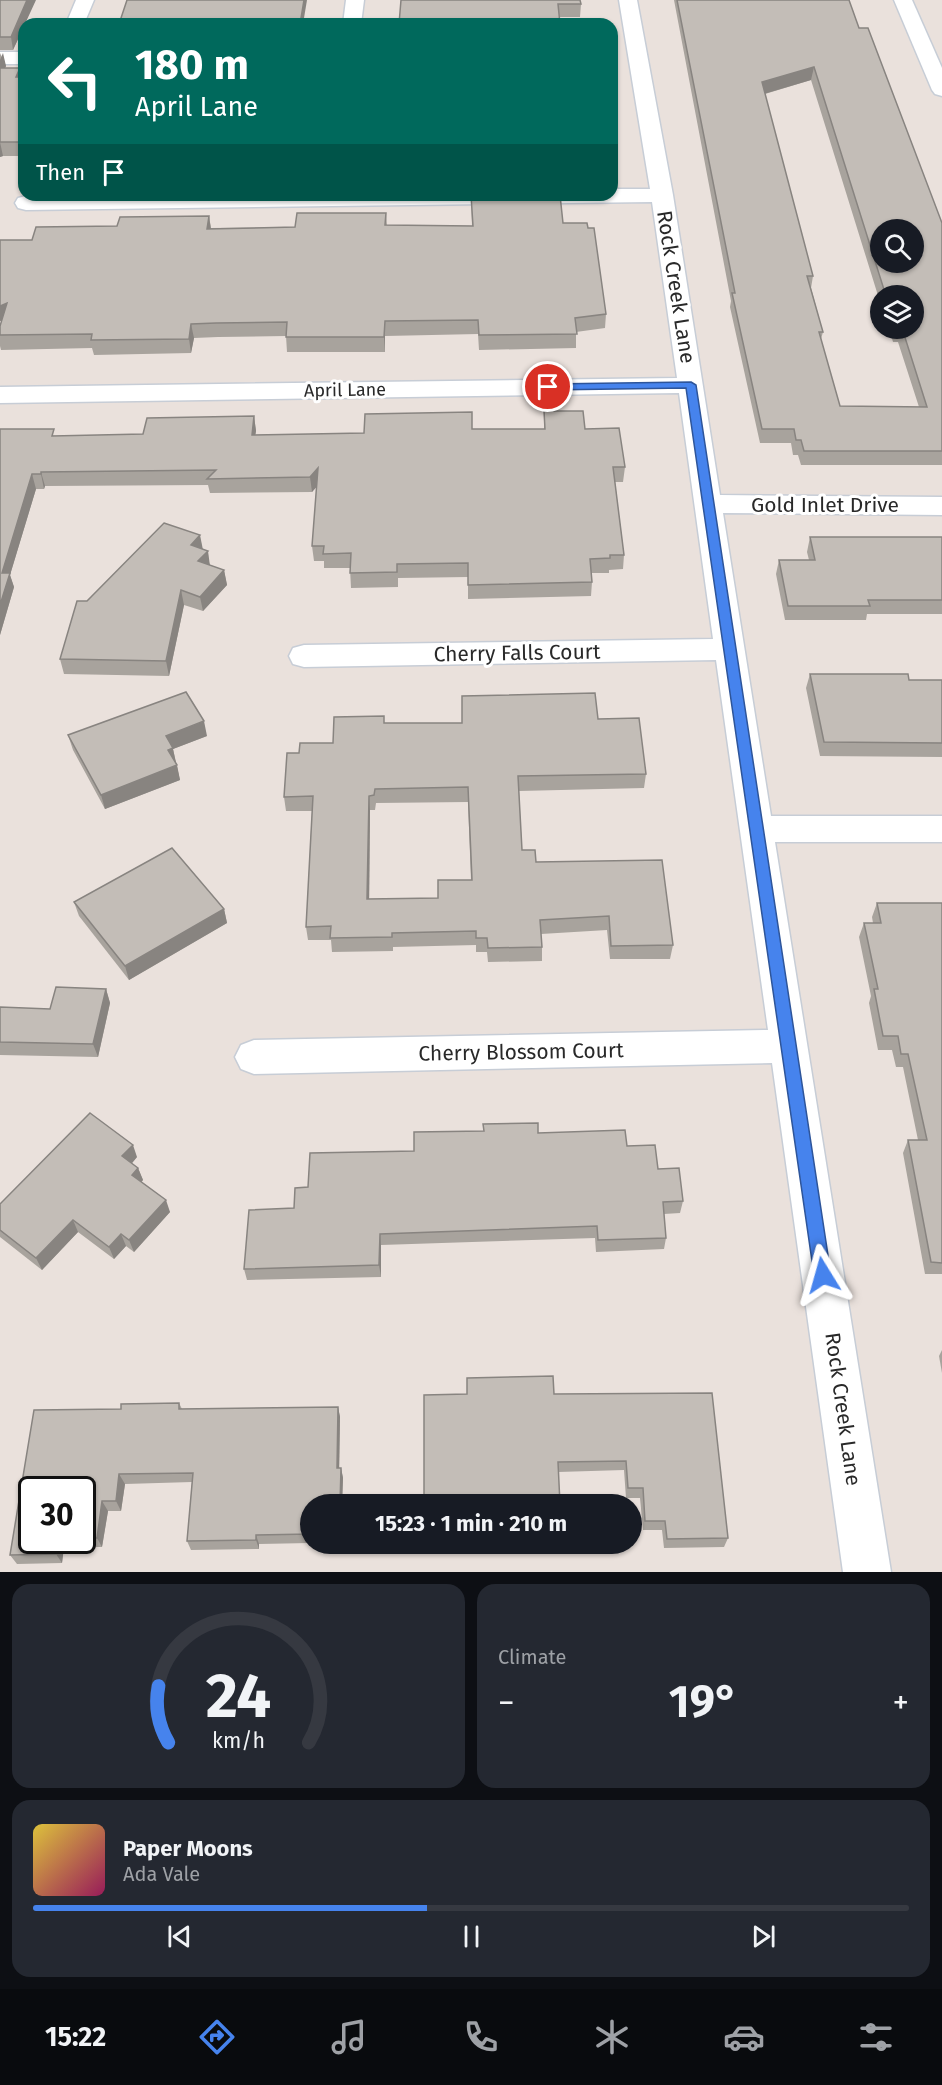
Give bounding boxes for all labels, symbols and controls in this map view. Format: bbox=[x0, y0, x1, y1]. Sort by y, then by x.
text: 180 m bbox=[135, 40, 249, 90]
icon: left bbox=[36, 42, 114, 120]
text: April Lane bbox=[135, 91, 258, 123]
icon: arrive bbox=[97, 156, 130, 189]
text: Then bbox=[36, 159, 85, 186]
street label: Rock Creek Lane bbox=[651, 209, 701, 365]
map controls bbox=[870, 219, 924, 339]
button: search bbox=[870, 219, 924, 273]
button: layers bbox=[870, 285, 924, 339]
pin bbox=[522, 361, 573, 412]
icon: arrive bbox=[531, 370, 564, 403]
street label: April Lane bbox=[304, 378, 386, 402]
street label: Gold Inlet Drive bbox=[751, 492, 899, 518]
street label: Cherry Falls Court bbox=[433, 639, 601, 667]
street label: Cherry Blossom Court bbox=[418, 1037, 624, 1067]
position arrow bbox=[791, 1243, 855, 1307]
street label: Rock Creek Lane bbox=[819, 1331, 867, 1487]
speed limit sign: 30 bbox=[18, 1476, 96, 1554]
text: 15:23 · 1 min · 210 m bbox=[375, 1510, 567, 1537]
text: Climate bbox=[498, 1645, 566, 1669]
text: 24 bbox=[206, 1659, 271, 1734]
text: 19° bbox=[669, 1675, 738, 1729]
text: − bbox=[498, 1683, 515, 1723]
text: + bbox=[893, 1683, 909, 1723]
text: km/h bbox=[212, 1728, 265, 1754]
text: Paper Moons bbox=[123, 1835, 253, 1862]
text: Ada Vale bbox=[123, 1862, 200, 1886]
icon: previous bbox=[163, 1920, 196, 1953]
icon: pause bbox=[455, 1920, 488, 1953]
icon: next bbox=[747, 1920, 780, 1953]
icon: directions bbox=[196, 2016, 238, 2058]
icon: music bbox=[328, 2016, 370, 2058]
icon: phone bbox=[460, 2016, 502, 2058]
icon: climate bbox=[591, 2016, 633, 2058]
icon: car bbox=[723, 2016, 765, 2058]
icon: filters bbox=[855, 2016, 897, 2058]
text: 15:22 bbox=[45, 2021, 106, 2053]

